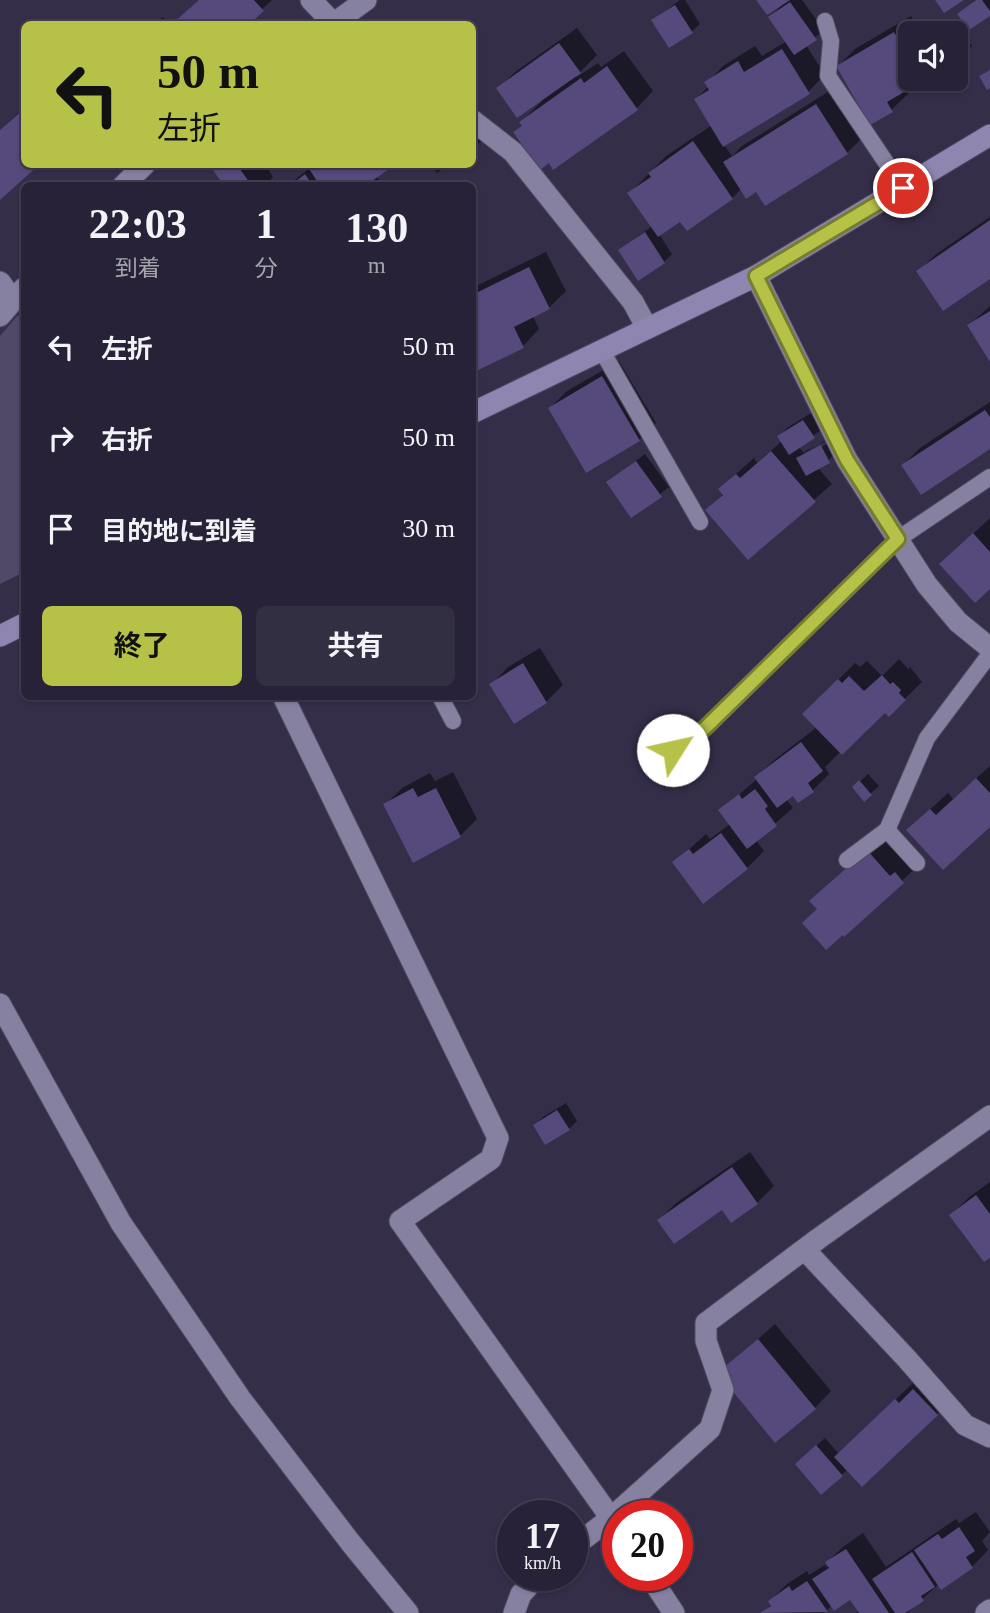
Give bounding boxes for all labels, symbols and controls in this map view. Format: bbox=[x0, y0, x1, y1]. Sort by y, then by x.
map controls bbox=[898, 21, 968, 91]
button: sound bbox=[898, 21, 968, 91]
text: 50 m bbox=[157, 44, 259, 99]
icon: left bbox=[42, 49, 133, 140]
text: 左折 bbox=[157, 110, 221, 146]
pin bbox=[873, 158, 933, 218]
icon: arrive bbox=[884, 169, 922, 207]
text: 22:03 bbox=[89, 201, 187, 247]
text: 1 bbox=[256, 201, 277, 247]
text: 130 bbox=[345, 205, 408, 251]
text: m bbox=[368, 253, 386, 278]
text: 到着 bbox=[115, 256, 161, 281]
text: 分 bbox=[255, 256, 278, 281]
icon: left bbox=[42, 328, 80, 366]
text: 50 m bbox=[402, 332, 455, 361]
text: 左折 bbox=[101, 335, 153, 364]
icon: right bbox=[42, 419, 80, 457]
text: 50 m bbox=[402, 423, 455, 452]
text: 右折 bbox=[101, 426, 153, 455]
icon: arrive bbox=[42, 510, 80, 548]
text: 30 m bbox=[402, 514, 455, 543]
text: 目的地に到着 bbox=[101, 517, 257, 546]
button: 終了 bbox=[42, 606, 242, 686]
button: 共有 bbox=[256, 606, 455, 686]
position arrow bbox=[636, 713, 710, 787]
speed limit sign: 20 bbox=[602, 1500, 693, 1591]
text: 17 bbox=[525, 1517, 560, 1556]
text: km/h bbox=[524, 1553, 561, 1573]

